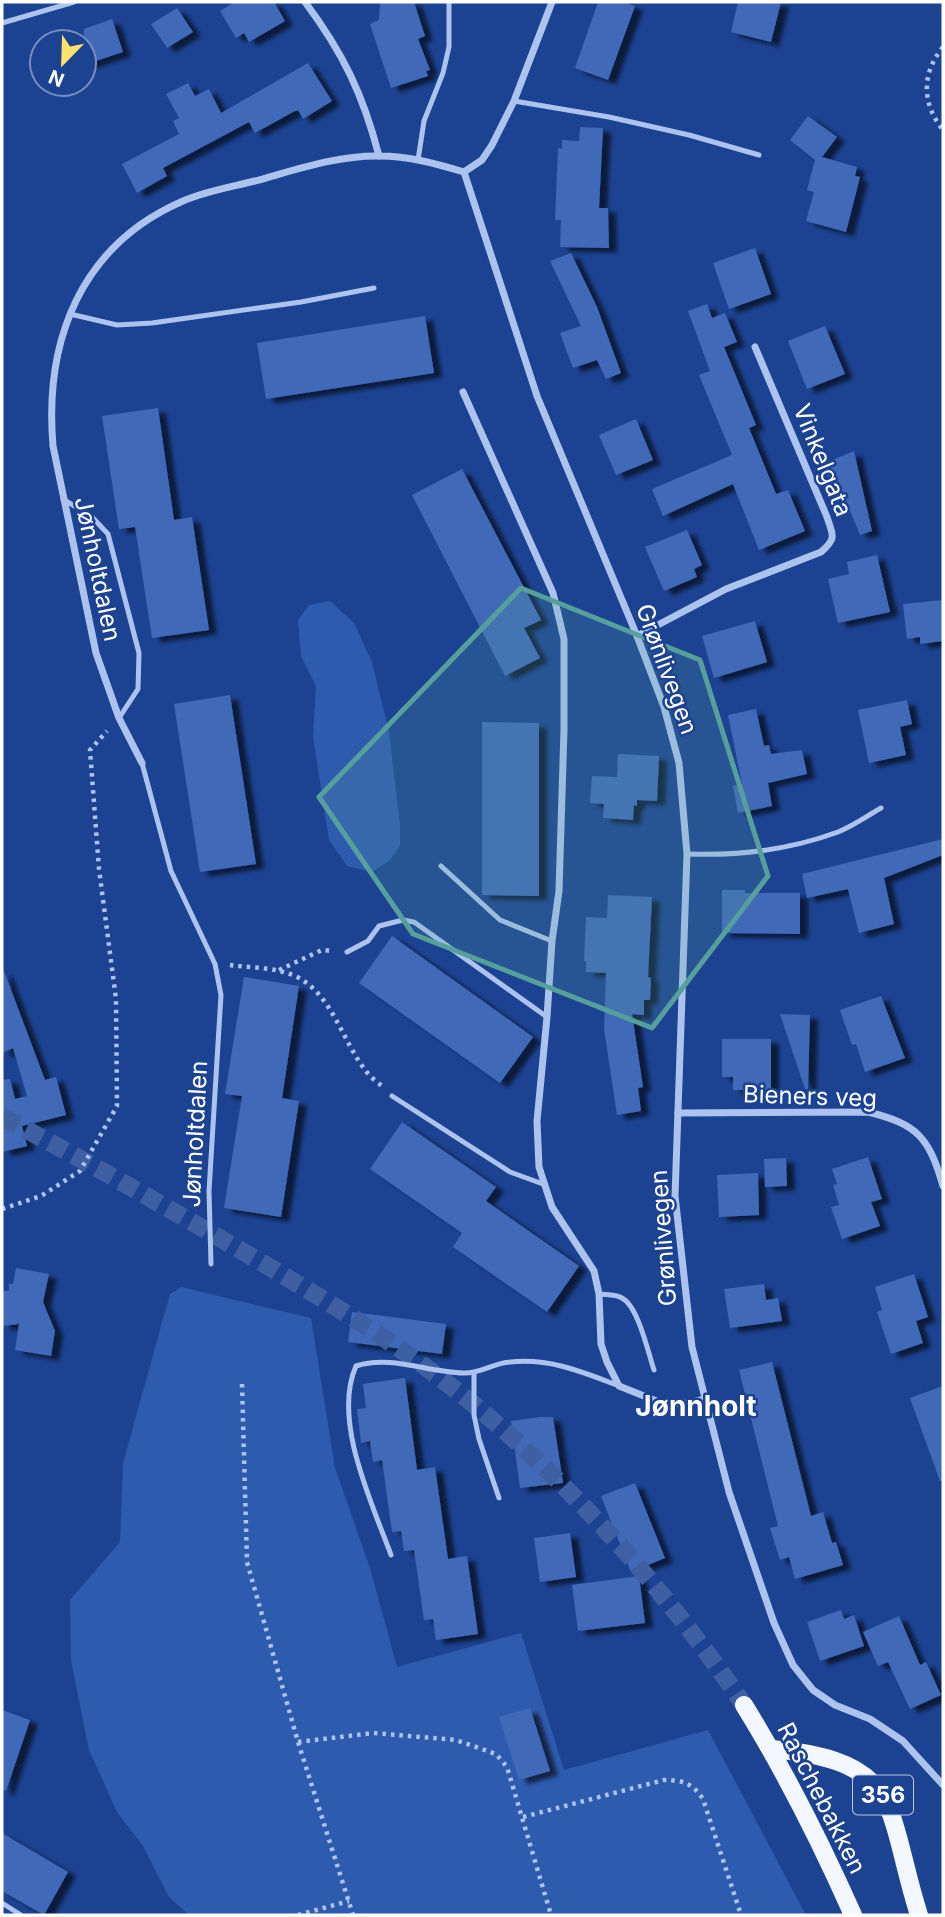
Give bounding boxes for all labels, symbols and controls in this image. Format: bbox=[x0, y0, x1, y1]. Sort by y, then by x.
north arrow bbox=[28, 28, 98, 98]
text: N bbox=[45, 65, 68, 92]
street label: Vinkelgata bbox=[787, 400, 859, 520]
street label: Jønholtdalen bbox=[69, 494, 127, 644]
street label: Grønlivegen bbox=[630, 600, 704, 738]
street label: Jønholtdalen bbox=[177, 1060, 213, 1208]
street label: Bieners veg bbox=[743, 1079, 877, 1113]
street label: Grønlivegen bbox=[644, 1169, 682, 1307]
district label: Jønnholt bbox=[635, 1389, 757, 1423]
street label: Raschebakken bbox=[771, 1718, 873, 1878]
road number: 356 bbox=[853, 1776, 913, 1814]

